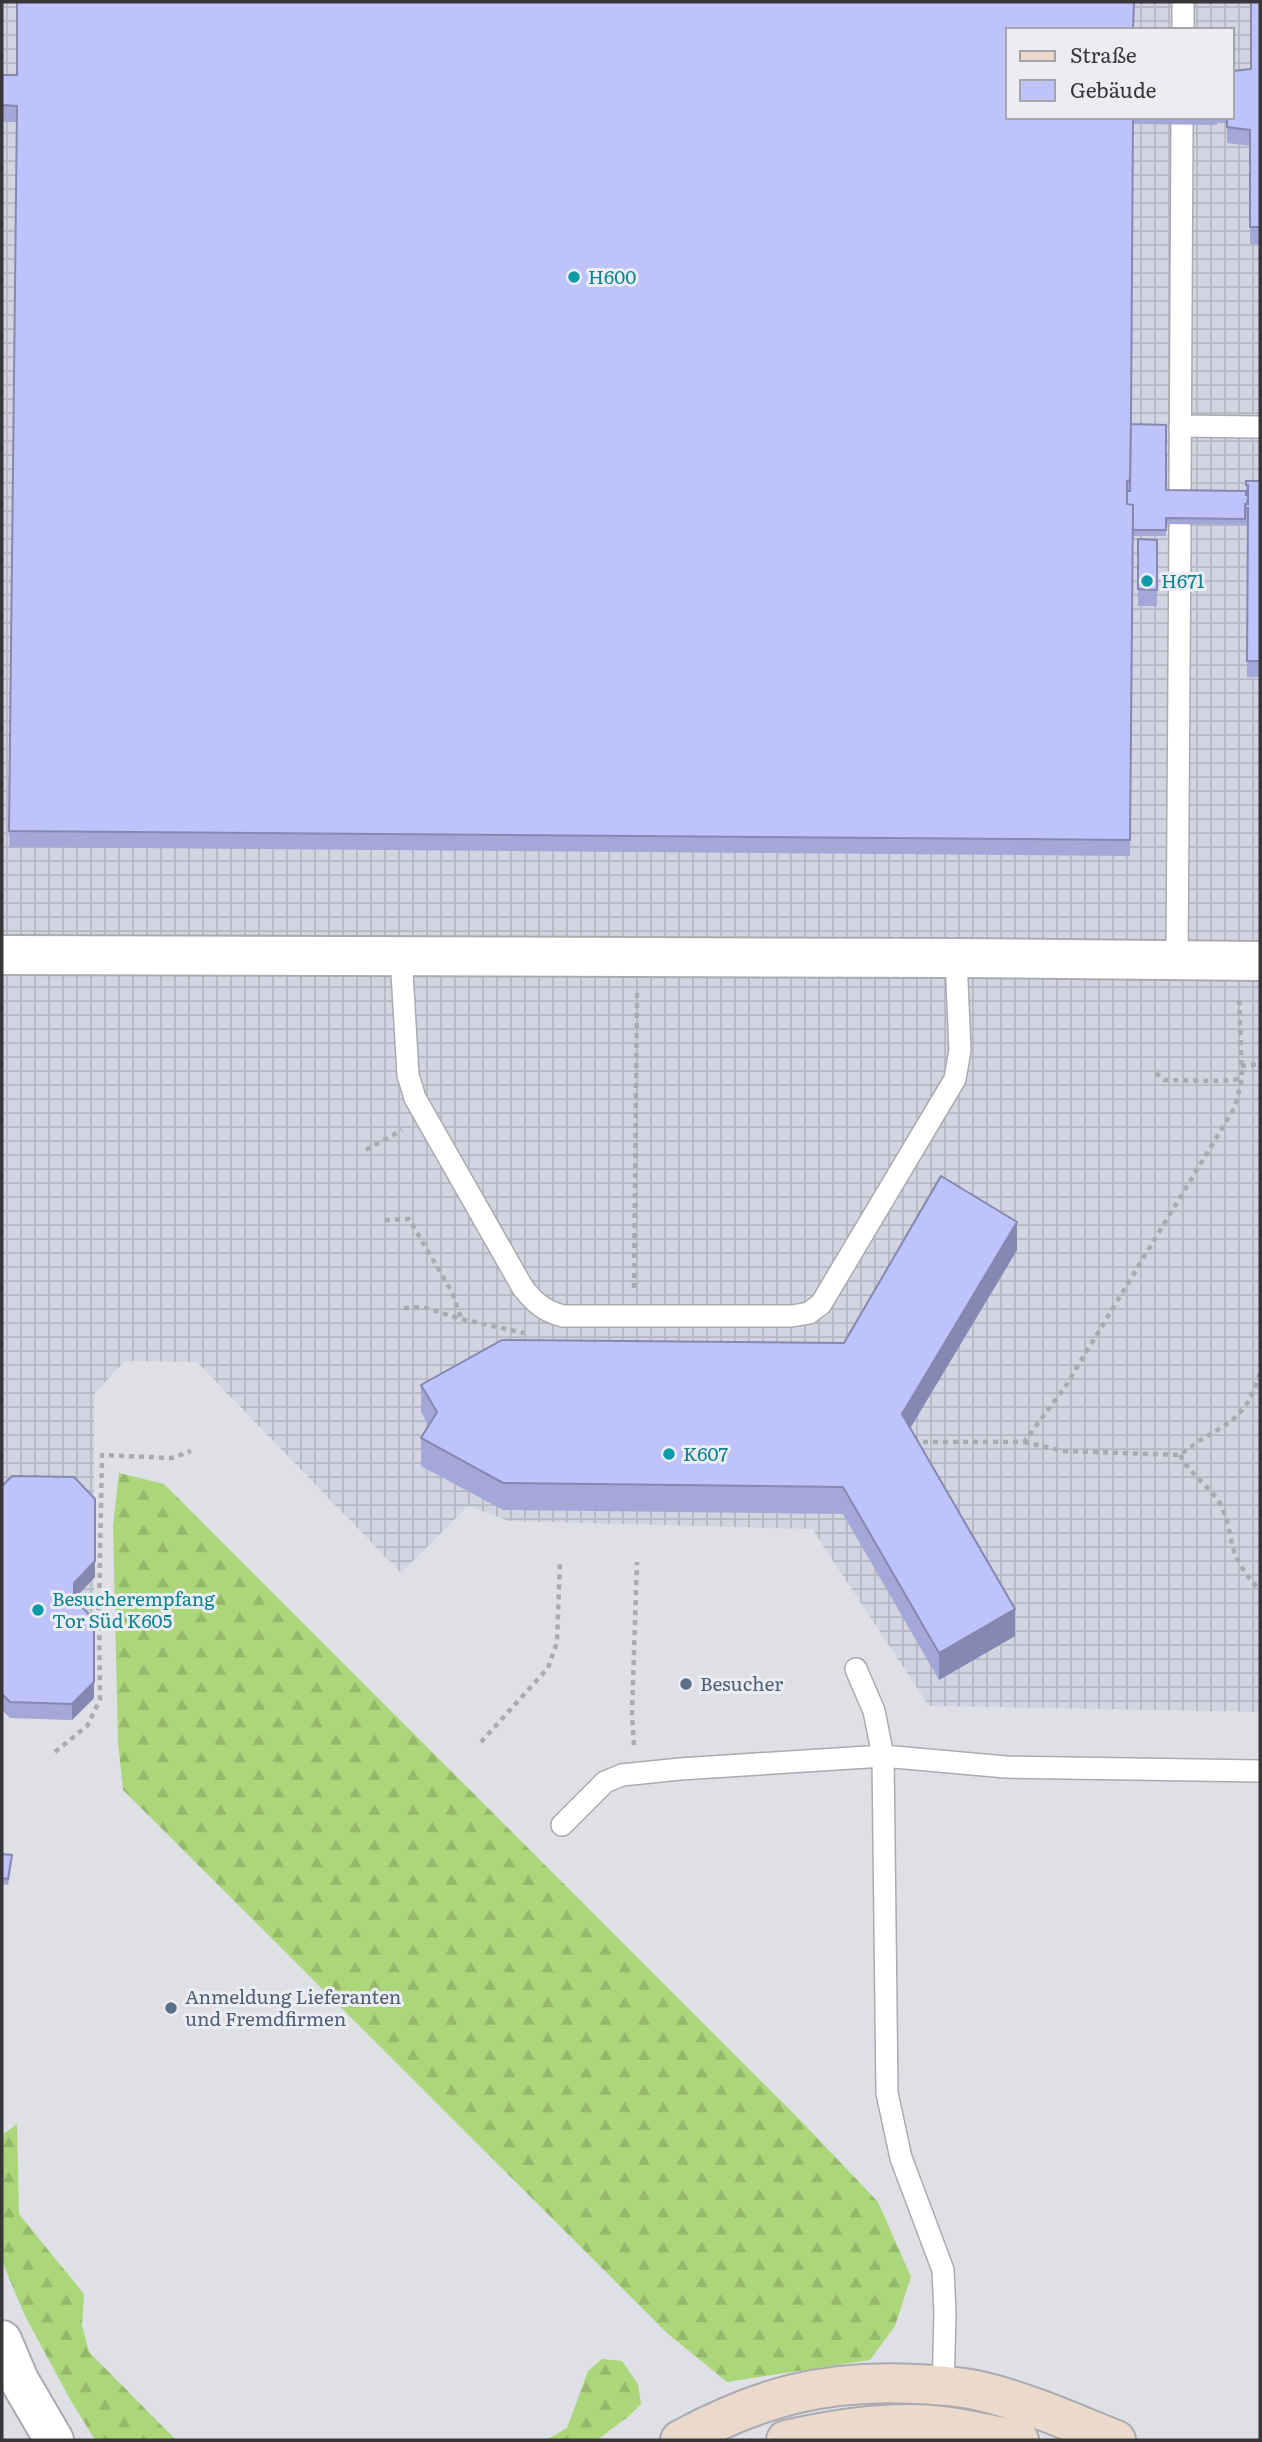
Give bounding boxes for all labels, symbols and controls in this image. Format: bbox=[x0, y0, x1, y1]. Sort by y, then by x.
legend bbox=[1006, 28, 1234, 119]
text: Straße bbox=[1070, 38, 1137, 69]
text: Gebäude bbox=[1070, 73, 1157, 104]
place label: H600 bbox=[588, 262, 636, 290]
marker: H600 bbox=[566, 269, 582, 285]
place label: H671 bbox=[1161, 566, 1205, 594]
marker: H671 bbox=[1139, 573, 1155, 589]
place label: K607 bbox=[683, 1439, 729, 1467]
marker: K607 bbox=[661, 1446, 677, 1462]
place label: Besucherempfang Tor Süd K605 bbox=[52, 1584, 215, 1634]
marker: Besucherempfang Tor Süd K605 bbox=[30, 1602, 46, 1618]
place label: Besucher bbox=[700, 1669, 783, 1697]
marker: Besucher bbox=[678, 1676, 694, 1692]
place label: Anmeldung Lieferanten und Fremdfirmen bbox=[185, 1982, 401, 2032]
marker: Anmeldung Lieferanten und Fremdfirmen bbox=[163, 2000, 179, 2016]

